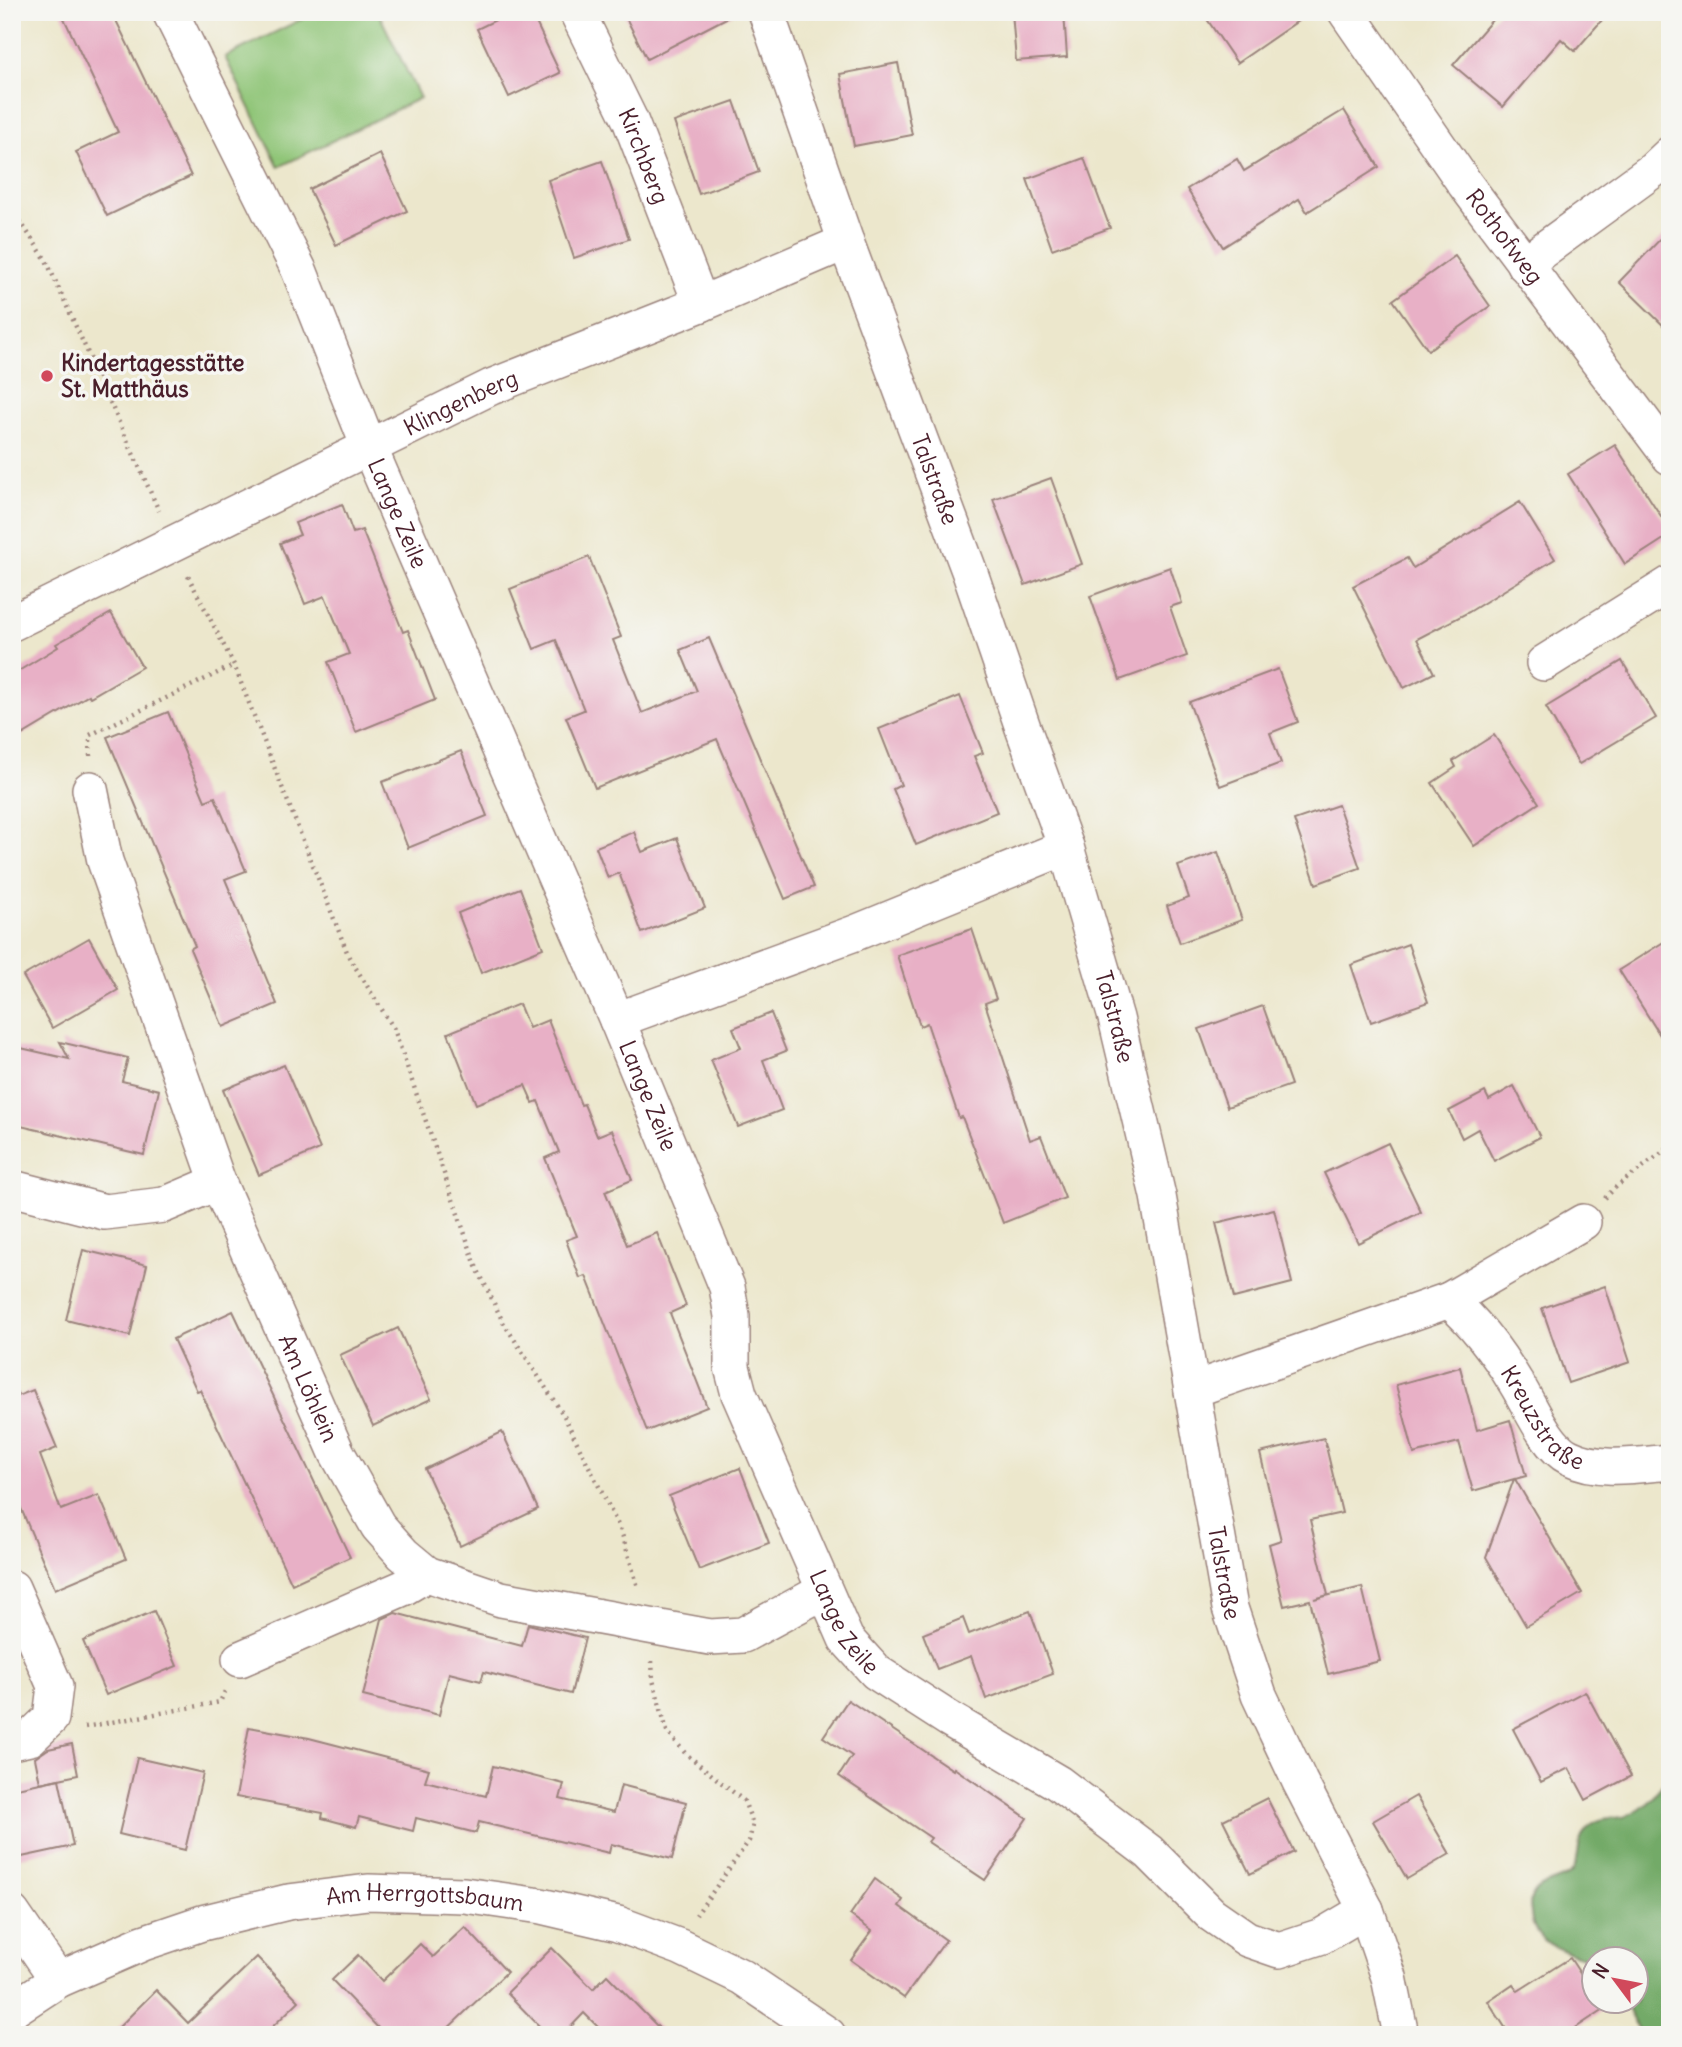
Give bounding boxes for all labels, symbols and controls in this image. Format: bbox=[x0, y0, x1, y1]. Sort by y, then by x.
street label: Kirchberg bbox=[612, 103, 676, 208]
street label: Rothofweg bbox=[1460, 183, 1550, 290]
place label: Kindertagesstätte St. Matthäus bbox=[61, 348, 244, 403]
street label: Klingenberg bbox=[398, 363, 522, 442]
marker: Kindertagesstätte St. Matthäus bbox=[39, 368, 55, 384]
street label: Talstraße bbox=[905, 430, 966, 528]
street label: Lange Zeile bbox=[362, 454, 435, 572]
street label: Talstraße bbox=[1089, 967, 1141, 1066]
street label: Lange Zeile bbox=[613, 1036, 684, 1155]
street label: Am Löhlein bbox=[273, 1329, 345, 1446]
street label: Kreuzstraße bbox=[1495, 1360, 1588, 1476]
street label: Talstraße bbox=[1202, 1524, 1248, 1623]
street label: Lange Zeile bbox=[804, 1565, 886, 1680]
street label: Am Herrgottsbaum bbox=[324, 1877, 526, 1917]
north arrow bbox=[1580, 1946, 1650, 2016]
text: N bbox=[1587, 1959, 1614, 1983]

